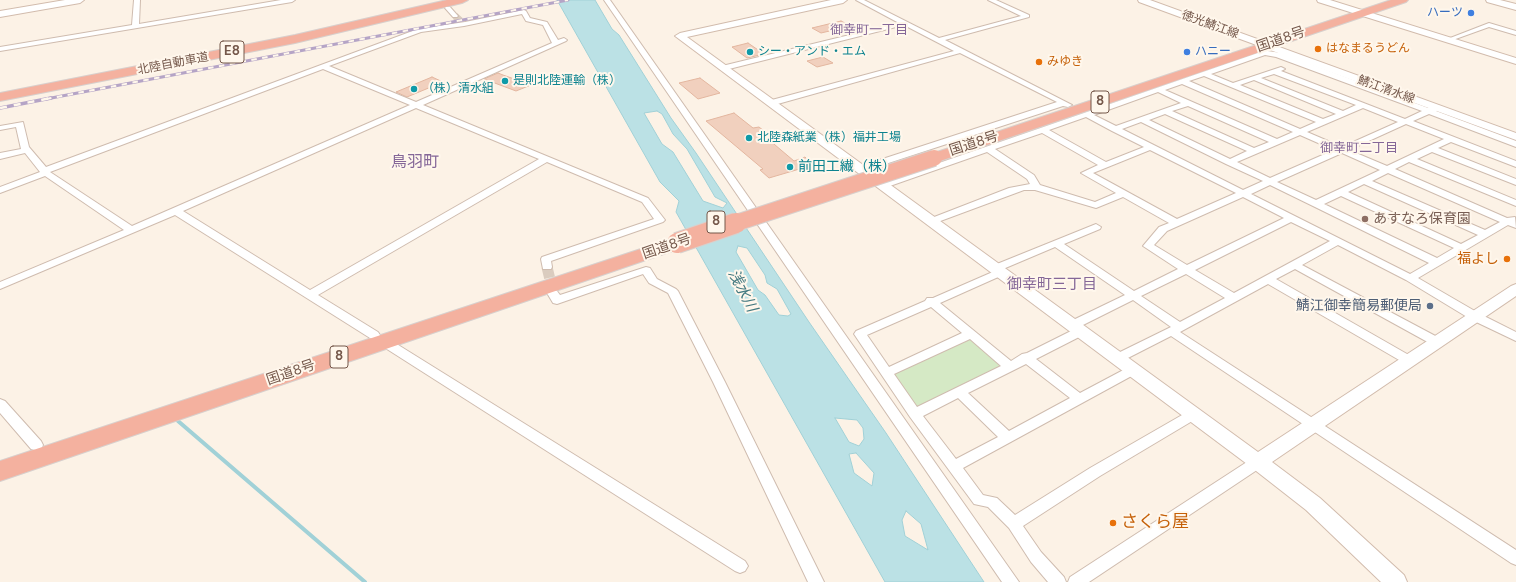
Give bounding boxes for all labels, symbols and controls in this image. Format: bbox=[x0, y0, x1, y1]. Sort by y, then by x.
place label: ハーツ bbox=[1427, 6, 1463, 20]
street label: 徳光鯖江線 bbox=[1179, 8, 1241, 42]
marker: ハーツ bbox=[1466, 8, 1476, 18]
district label: 御幸町一丁目 bbox=[830, 23, 908, 39]
street label: 国道8号 bbox=[1254, 24, 1308, 56]
road number: E8 bbox=[220, 41, 244, 63]
place label: はなまるうどん bbox=[1326, 42, 1410, 56]
marker: はなまるうどん bbox=[1313, 44, 1323, 54]
place label: シー・アンド・エム bbox=[758, 45, 866, 59]
place label: ハニー bbox=[1195, 45, 1231, 59]
marker: シー・アンド・エム bbox=[745, 47, 755, 57]
marker: ハニー bbox=[1182, 47, 1192, 57]
street label: 北陸自動車道 bbox=[136, 50, 210, 78]
place label: みゆき bbox=[1047, 55, 1083, 69]
marker: みゆき bbox=[1034, 57, 1044, 67]
street label: 鯖江清水線 bbox=[1355, 73, 1417, 107]
place label: 是則北陸運輸（株） bbox=[513, 74, 621, 88]
marker: 是則北陸運輸（株） bbox=[500, 76, 510, 86]
place label: （株）清水組 bbox=[422, 82, 494, 96]
marker: （株）清水組 bbox=[409, 84, 419, 94]
road number: 8 bbox=[1091, 91, 1109, 113]
street label: 国道8号 bbox=[947, 128, 1001, 160]
place label: 北陸森紙業（株）福井工場 bbox=[757, 131, 901, 145]
marker: 北陸森紙業（株）福井工場 bbox=[744, 133, 754, 143]
district label: 御幸町二丁目 bbox=[1320, 141, 1398, 157]
district label: 鳥羽町 bbox=[391, 153, 439, 173]
place label: 前田工繊（株） bbox=[798, 159, 896, 175]
marker: 前田工繊（株） bbox=[785, 162, 795, 172]
road number: 8 bbox=[707, 211, 725, 233]
place label: あすなろ保育園 bbox=[1373, 211, 1471, 227]
marker: あすなろ保育園 bbox=[1360, 214, 1370, 224]
street label: 国道8号 bbox=[640, 231, 694, 263]
place label: 福よし bbox=[1457, 251, 1499, 267]
marker: 福よし bbox=[1502, 254, 1512, 264]
water label: 浅水川 bbox=[724, 267, 760, 315]
district label: 御幸町三丁目 bbox=[1007, 276, 1097, 294]
place label: 鯖江御幸簡易郵便局 bbox=[1296, 298, 1422, 314]
marker: 鯖江御幸簡易郵便局 bbox=[1425, 301, 1435, 311]
road number: 8 bbox=[330, 346, 348, 368]
street label: 国道8号 bbox=[264, 357, 318, 389]
place label: さくら屋 bbox=[1121, 513, 1189, 533]
marker: さくら屋 bbox=[1108, 518, 1118, 528]

